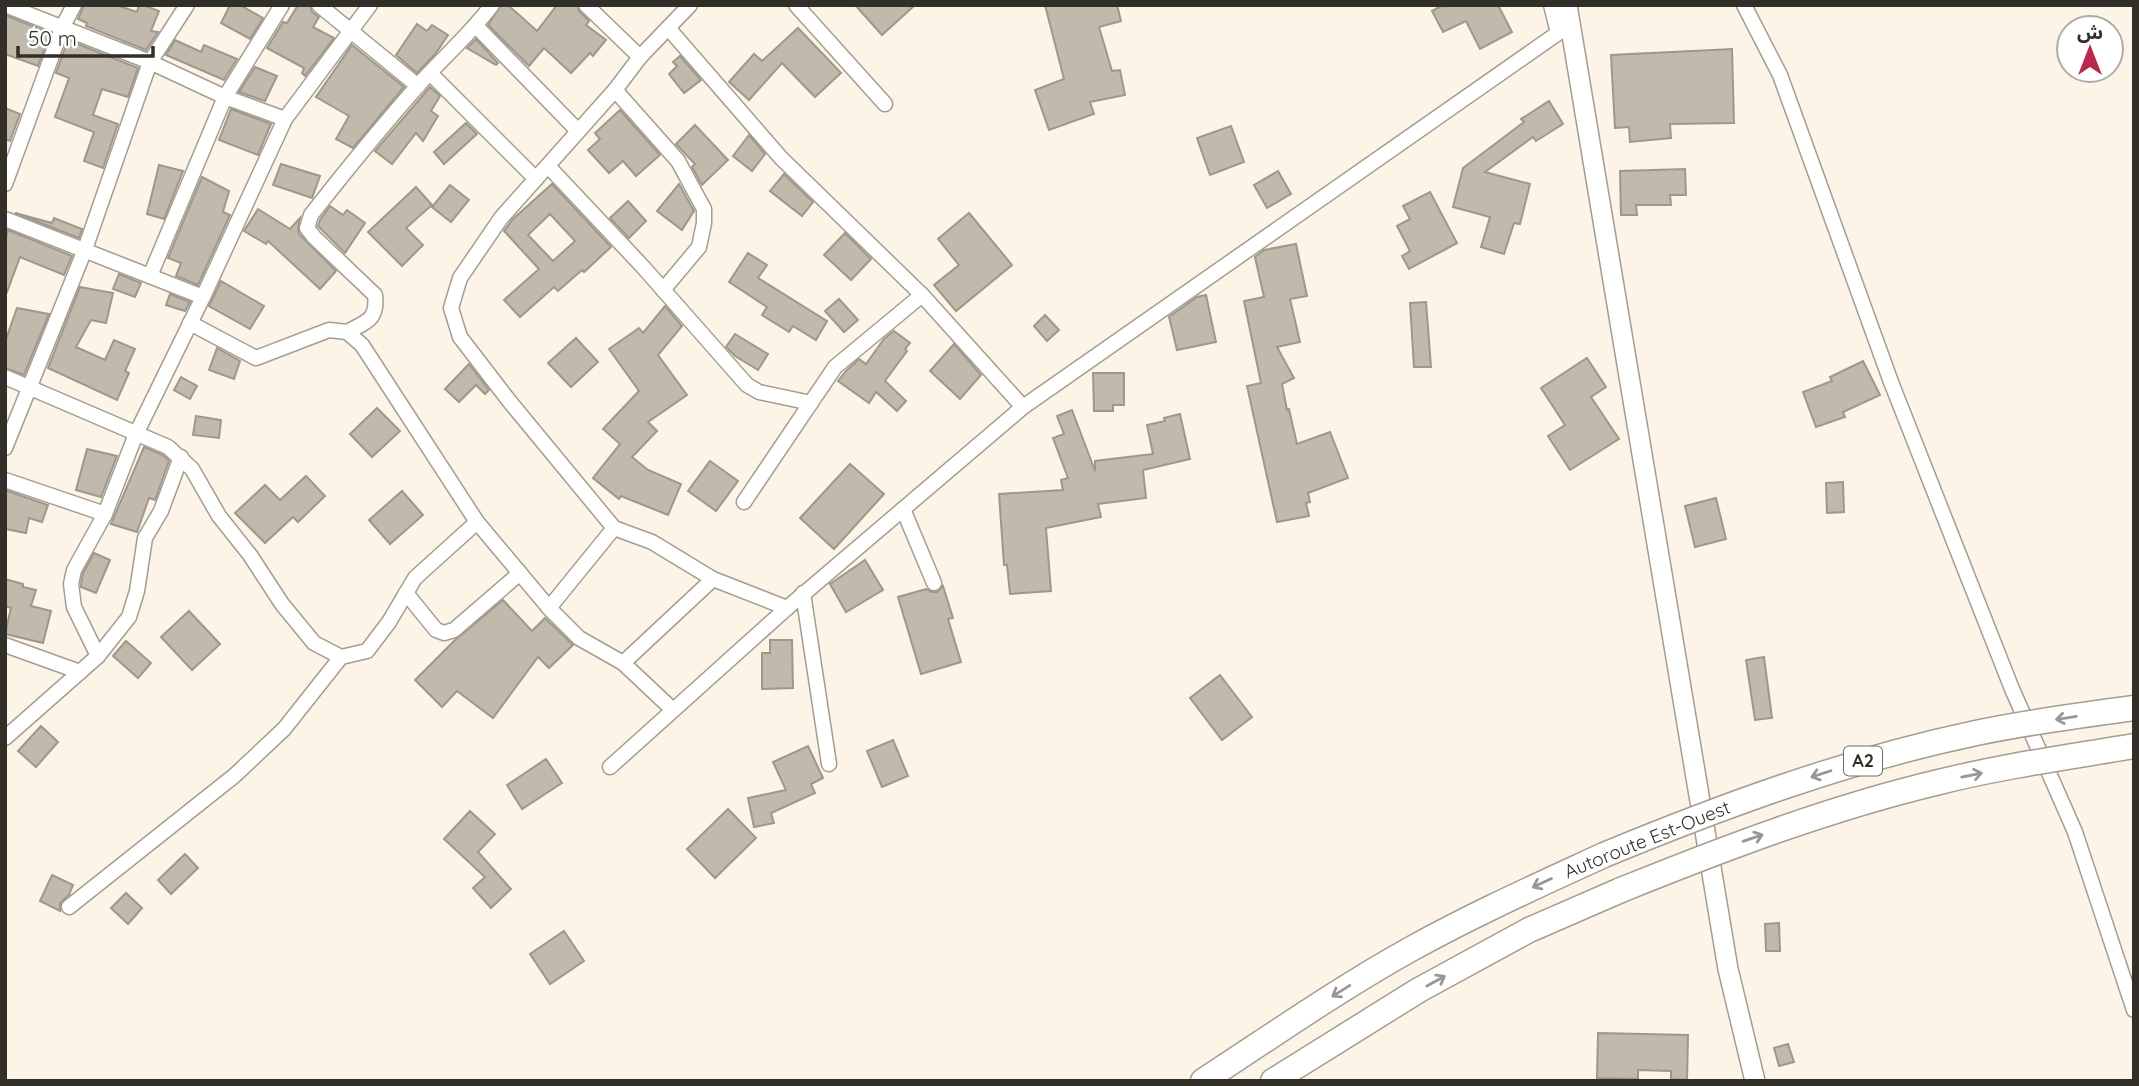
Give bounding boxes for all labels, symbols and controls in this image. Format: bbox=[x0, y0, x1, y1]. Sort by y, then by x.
scale bar bbox=[18, 14, 152, 58]
north arrow bbox=[2055, 14, 2125, 84]
text: ش bbox=[2077, 20, 2103, 44]
text: 50 m bbox=[28, 25, 77, 51]
one-way arrow bbox=[2055, 712, 2078, 725]
road number: A2 bbox=[1844, 746, 1882, 776]
one-way arrow bbox=[1810, 768, 1832, 781]
one-way arrow bbox=[1960, 768, 1983, 782]
street label: Autoroute Est-Ouest bbox=[1560, 795, 1734, 883]
one-way arrow bbox=[1742, 831, 1764, 844]
one-way arrow bbox=[1532, 877, 1553, 891]
one-way arrow bbox=[1425, 974, 1446, 987]
one-way arrow bbox=[1332, 984, 1352, 998]

